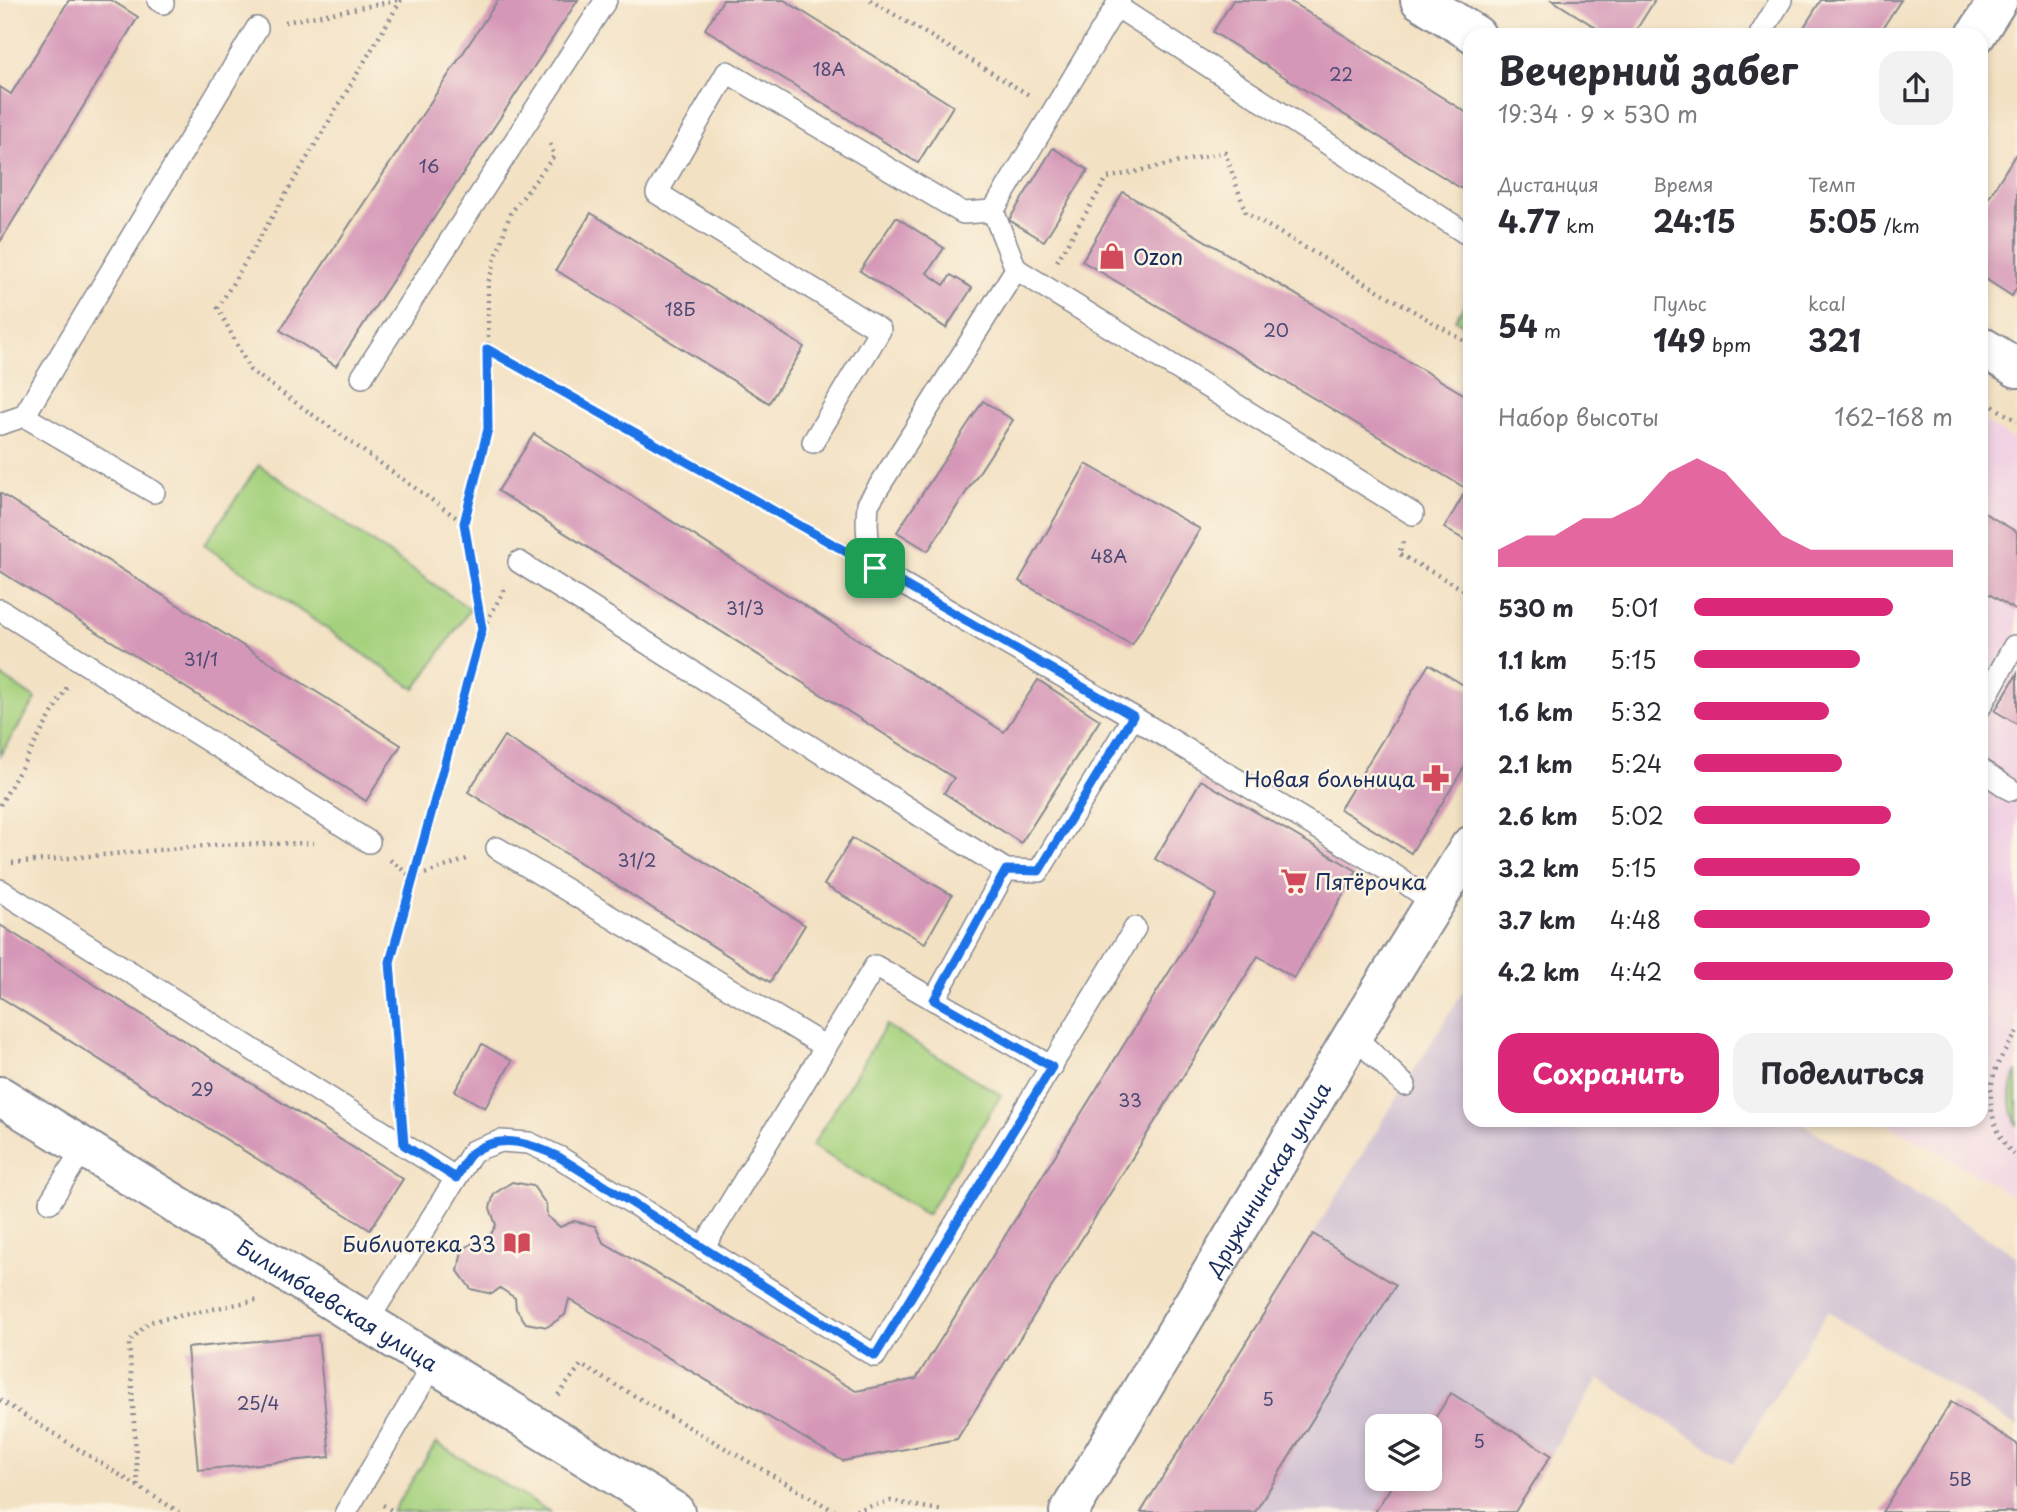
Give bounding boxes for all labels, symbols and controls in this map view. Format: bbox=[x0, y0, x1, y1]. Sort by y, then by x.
text: Вечерний забег bbox=[1498, 41, 1798, 98]
button: share bbox=[1879, 51, 1953, 125]
house number: 18А bbox=[812, 55, 846, 82]
house number: 22 bbox=[1329, 60, 1353, 87]
text: 19:34 · 9 × 530 m bbox=[1498, 96, 1698, 131]
house number: 16 bbox=[419, 152, 439, 179]
text: Дистанция bbox=[1498, 170, 1599, 198]
text: Время bbox=[1653, 170, 1714, 198]
text: Темп bbox=[1808, 170, 1856, 198]
text: 4.77 bbox=[1498, 198, 1560, 243]
text: 24:15 bbox=[1653, 198, 1736, 243]
text: 5:05 bbox=[1808, 198, 1877, 243]
text: km bbox=[1560, 211, 1595, 239]
text: /km bbox=[1877, 211, 1920, 239]
place label: Ozon bbox=[1133, 240, 1183, 272]
shop icon: Ozon bbox=[1097, 241, 1127, 271]
text: Пульс bbox=[1653, 289, 1707, 317]
text: kcal bbox=[1808, 289, 1846, 317]
house number: 18Б bbox=[664, 295, 696, 322]
text: 54 bbox=[1498, 303, 1538, 348]
house number: 20 bbox=[1263, 316, 1289, 343]
text: m bbox=[1538, 316, 1561, 344]
text: 149 bbox=[1653, 317, 1706, 362]
text: 321 bbox=[1808, 317, 1861, 362]
text: bpm bbox=[1706, 330, 1751, 358]
text: Набор высоты bbox=[1498, 399, 1659, 434]
text: 162–168 m bbox=[1834, 399, 1953, 434]
pin bbox=[845, 538, 905, 598]
house number: 48А bbox=[1091, 542, 1128, 569]
icon: arrive bbox=[856, 549, 894, 587]
text: 530 m bbox=[1498, 590, 1574, 625]
text: 5:01 bbox=[1610, 590, 1658, 625]
house number: 31/3 bbox=[726, 594, 764, 621]
text: 1.1 km bbox=[1498, 642, 1567, 677]
text: 5:15 bbox=[1610, 642, 1656, 677]
house number: 31/1 bbox=[184, 645, 218, 672]
text: 1.6 km bbox=[1498, 694, 1573, 729]
text: 5:32 bbox=[1610, 694, 1662, 729]
text: 2.1 km bbox=[1498, 746, 1573, 781]
text: 5:24 bbox=[1610, 746, 1662, 781]
place label: Новая больница bbox=[1244, 762, 1416, 794]
pharmacy icon: Новая больница bbox=[1421, 763, 1451, 793]
text: 2.6 km bbox=[1498, 798, 1578, 833]
text: 5:02 bbox=[1610, 798, 1664, 833]
house number: 31/2 bbox=[618, 846, 656, 873]
text: 3.2 km bbox=[1498, 850, 1579, 885]
text: 5:15 bbox=[1610, 850, 1656, 885]
place label: Пятёрочка bbox=[1315, 865, 1427, 897]
supermarket icon: Пятёрочка bbox=[1279, 866, 1309, 896]
text: 3.7 km bbox=[1498, 902, 1576, 937]
text: 4:48 bbox=[1610, 902, 1661, 937]
text: 4.2 km bbox=[1498, 954, 1580, 989]
text: 4:42 bbox=[1610, 954, 1662, 989]
button: Сохранить bbox=[1498, 1033, 1719, 1113]
button: Поделиться bbox=[1733, 1033, 1953, 1113]
house number: 29 bbox=[191, 1075, 213, 1102]
street label: Дружининская улица bbox=[1197, 1075, 1338, 1283]
house number: 33 bbox=[1118, 1086, 1142, 1113]
place label: Библиотека 33 bbox=[342, 1227, 496, 1259]
library icon: Библиотека 33 bbox=[502, 1228, 532, 1258]
street label: Билимбаевская улица bbox=[231, 1230, 445, 1379]
house number: 5 bbox=[1262, 1385, 1274, 1412]
house number: 25/4 bbox=[237, 1389, 279, 1416]
map controls bbox=[1365, 1414, 1442, 1491]
button: layers bbox=[1365, 1414, 1442, 1491]
house number: 5 bbox=[1473, 1427, 1485, 1454]
house number: 5В bbox=[1948, 1465, 1972, 1492]

